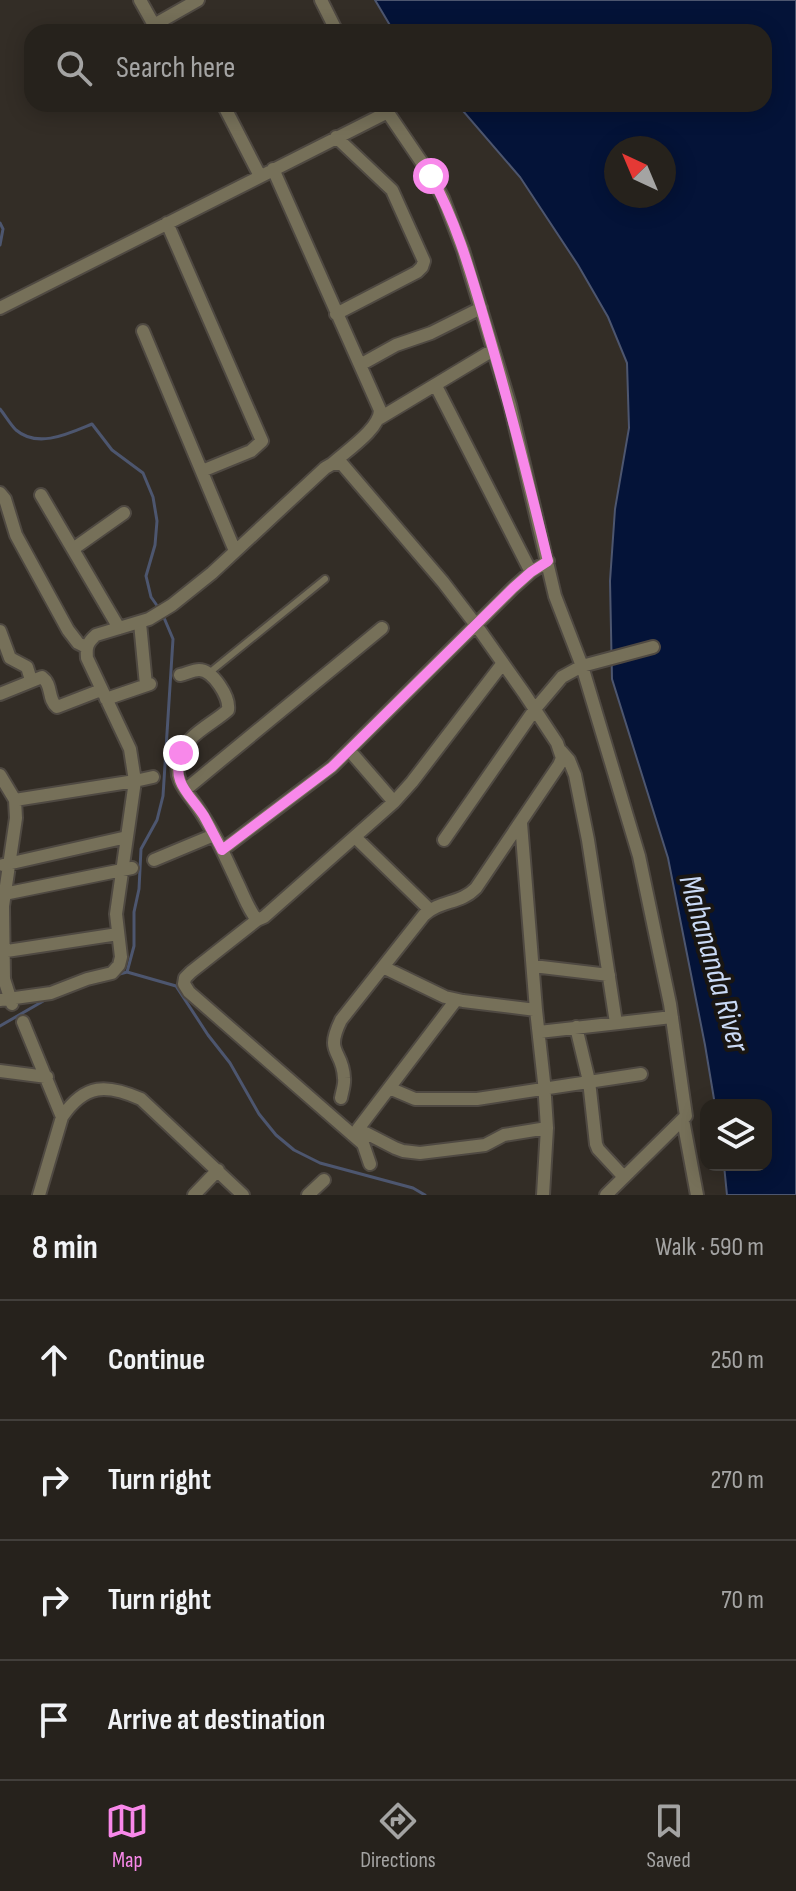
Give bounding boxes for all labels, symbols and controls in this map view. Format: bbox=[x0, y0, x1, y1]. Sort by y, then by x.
search box bbox=[24, 24, 772, 112]
icon: search bbox=[52, 46, 96, 90]
text: Search here bbox=[116, 50, 235, 86]
north arrow bbox=[604, 136, 676, 208]
route start bbox=[413, 158, 449, 194]
route end bbox=[163, 735, 199, 771]
water label: Mahananda River bbox=[670, 870, 758, 1057]
map controls bbox=[700, 1099, 772, 1171]
button: layers bbox=[700, 1099, 772, 1171]
text: 8 min bbox=[32, 1227, 98, 1268]
text: Walk · 590 m bbox=[655, 1232, 764, 1263]
icon: ahead bbox=[32, 1338, 76, 1382]
text: Continue bbox=[108, 1342, 205, 1378]
text: 250 m bbox=[710, 1345, 764, 1376]
icon: right bbox=[32, 1458, 76, 1502]
text: Turn right bbox=[108, 1462, 211, 1498]
text: 270 m bbox=[711, 1465, 764, 1496]
icon: right bbox=[32, 1578, 76, 1622]
text: Turn right bbox=[108, 1582, 211, 1618]
text: 70 m bbox=[721, 1585, 764, 1616]
icon: arrive bbox=[32, 1698, 76, 1742]
text: Arrive at destination bbox=[108, 1702, 325, 1738]
tab: Map bbox=[105, 1799, 149, 1874]
tab: Directions bbox=[360, 1799, 436, 1874]
tab: Saved bbox=[647, 1799, 691, 1874]

